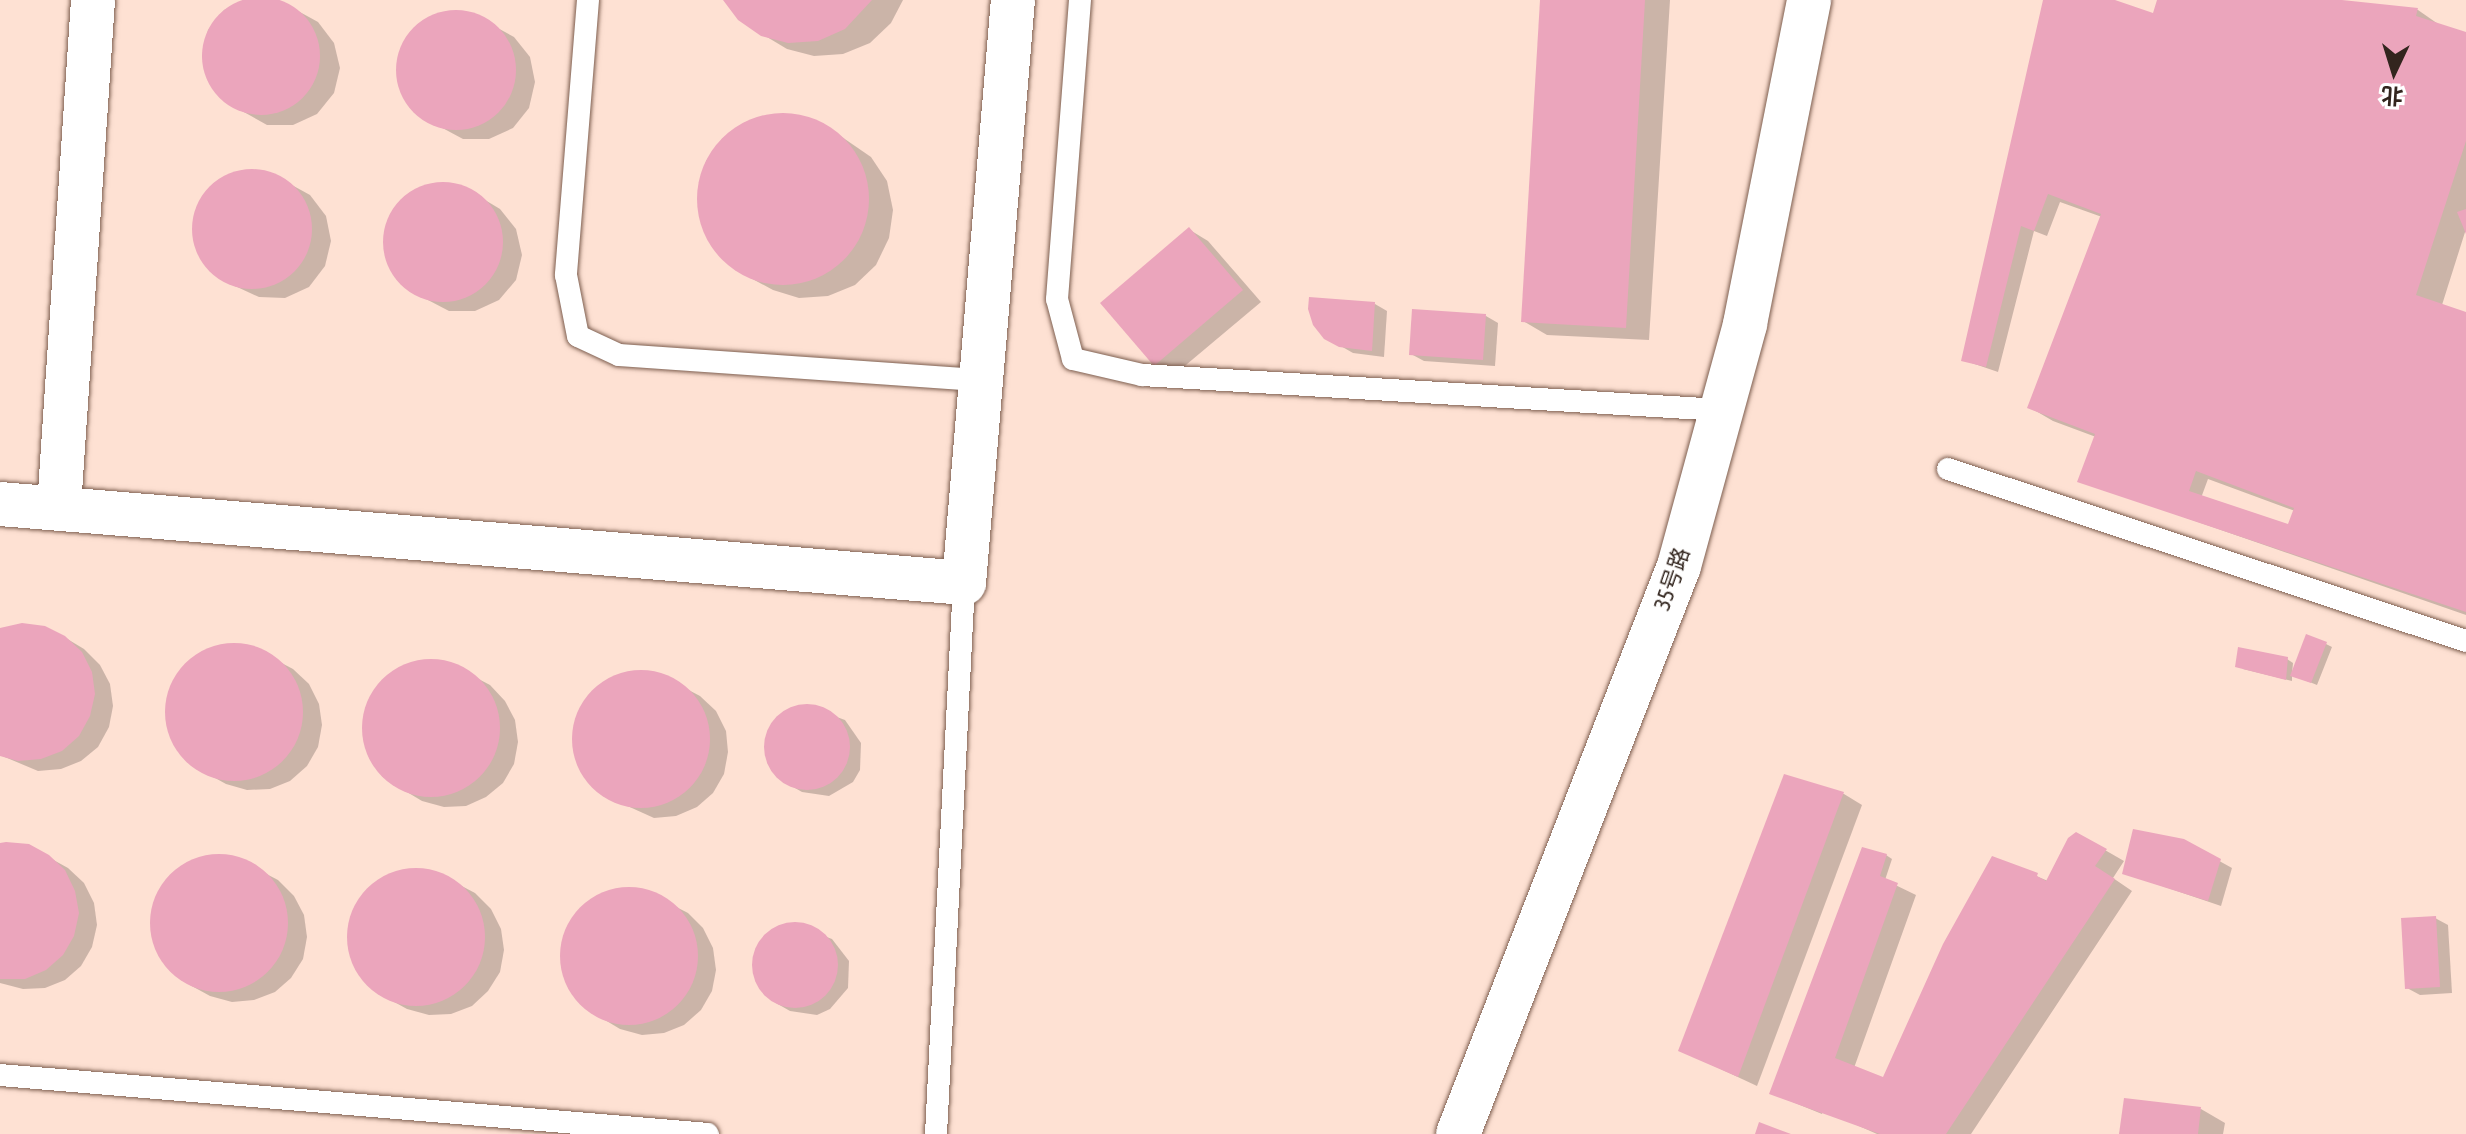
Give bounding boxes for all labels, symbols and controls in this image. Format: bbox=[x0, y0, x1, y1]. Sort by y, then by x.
north arrow bbox=[2354, 32, 2434, 112]
text: 北 bbox=[2380, 82, 2404, 110]
street label: 35号路 bbox=[1649, 544, 1695, 614]

